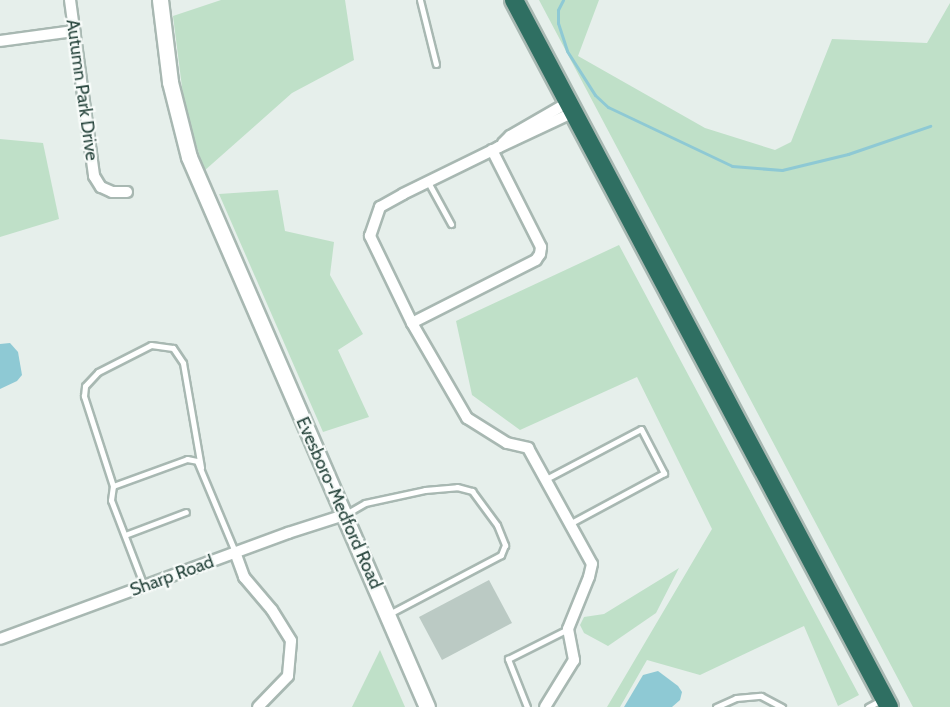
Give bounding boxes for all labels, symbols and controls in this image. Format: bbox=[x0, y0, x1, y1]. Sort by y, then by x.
street label: Autumn Park Drive bbox=[61, 18, 103, 162]
street label: Evesboro-Medford Road bbox=[291, 414, 387, 592]
street label: Sharp Road bbox=[127, 551, 217, 601]

